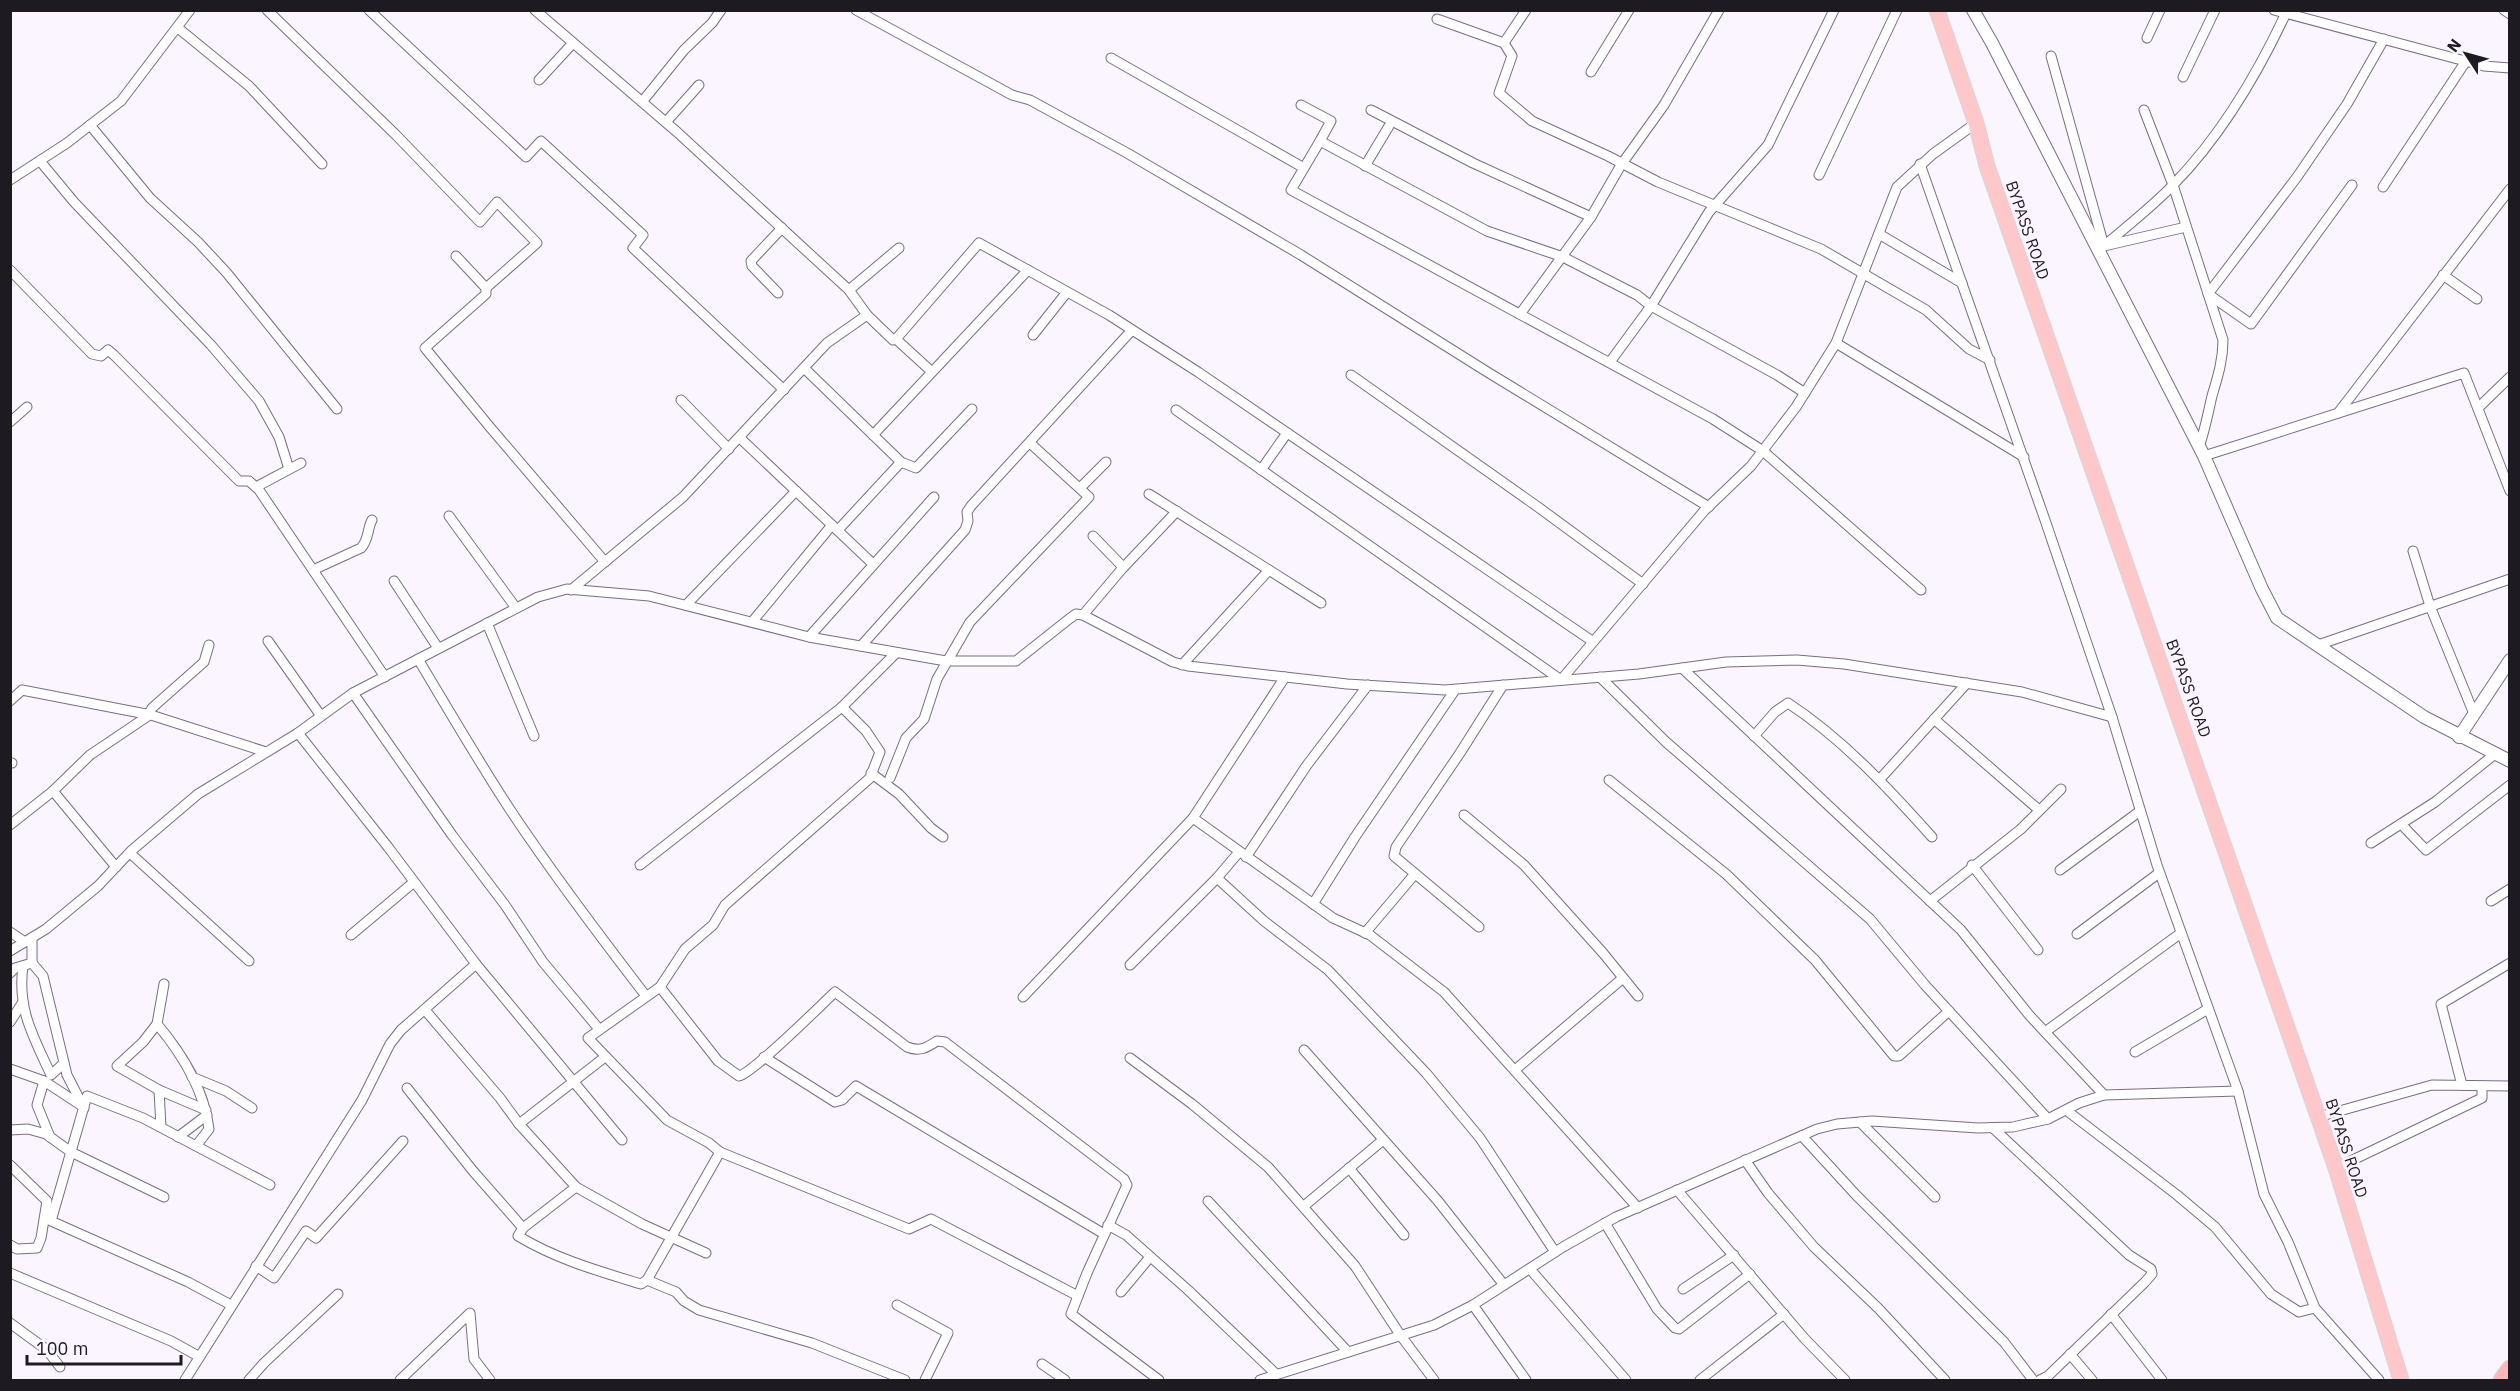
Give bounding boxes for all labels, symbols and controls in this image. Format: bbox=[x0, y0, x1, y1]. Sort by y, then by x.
north arrow bbox=[2436, 24, 2496, 84]
text: N bbox=[2442, 35, 2465, 56]
street label: BYPASS ROAD bbox=[2002, 178, 2054, 282]
street label: BYPASS ROAD bbox=[2162, 636, 2216, 740]
street label: BYPASS ROAD bbox=[2322, 1096, 2372, 1200]
scale bar bbox=[27, 1328, 182, 1366]
text: 100 m bbox=[36, 1337, 88, 1360]

